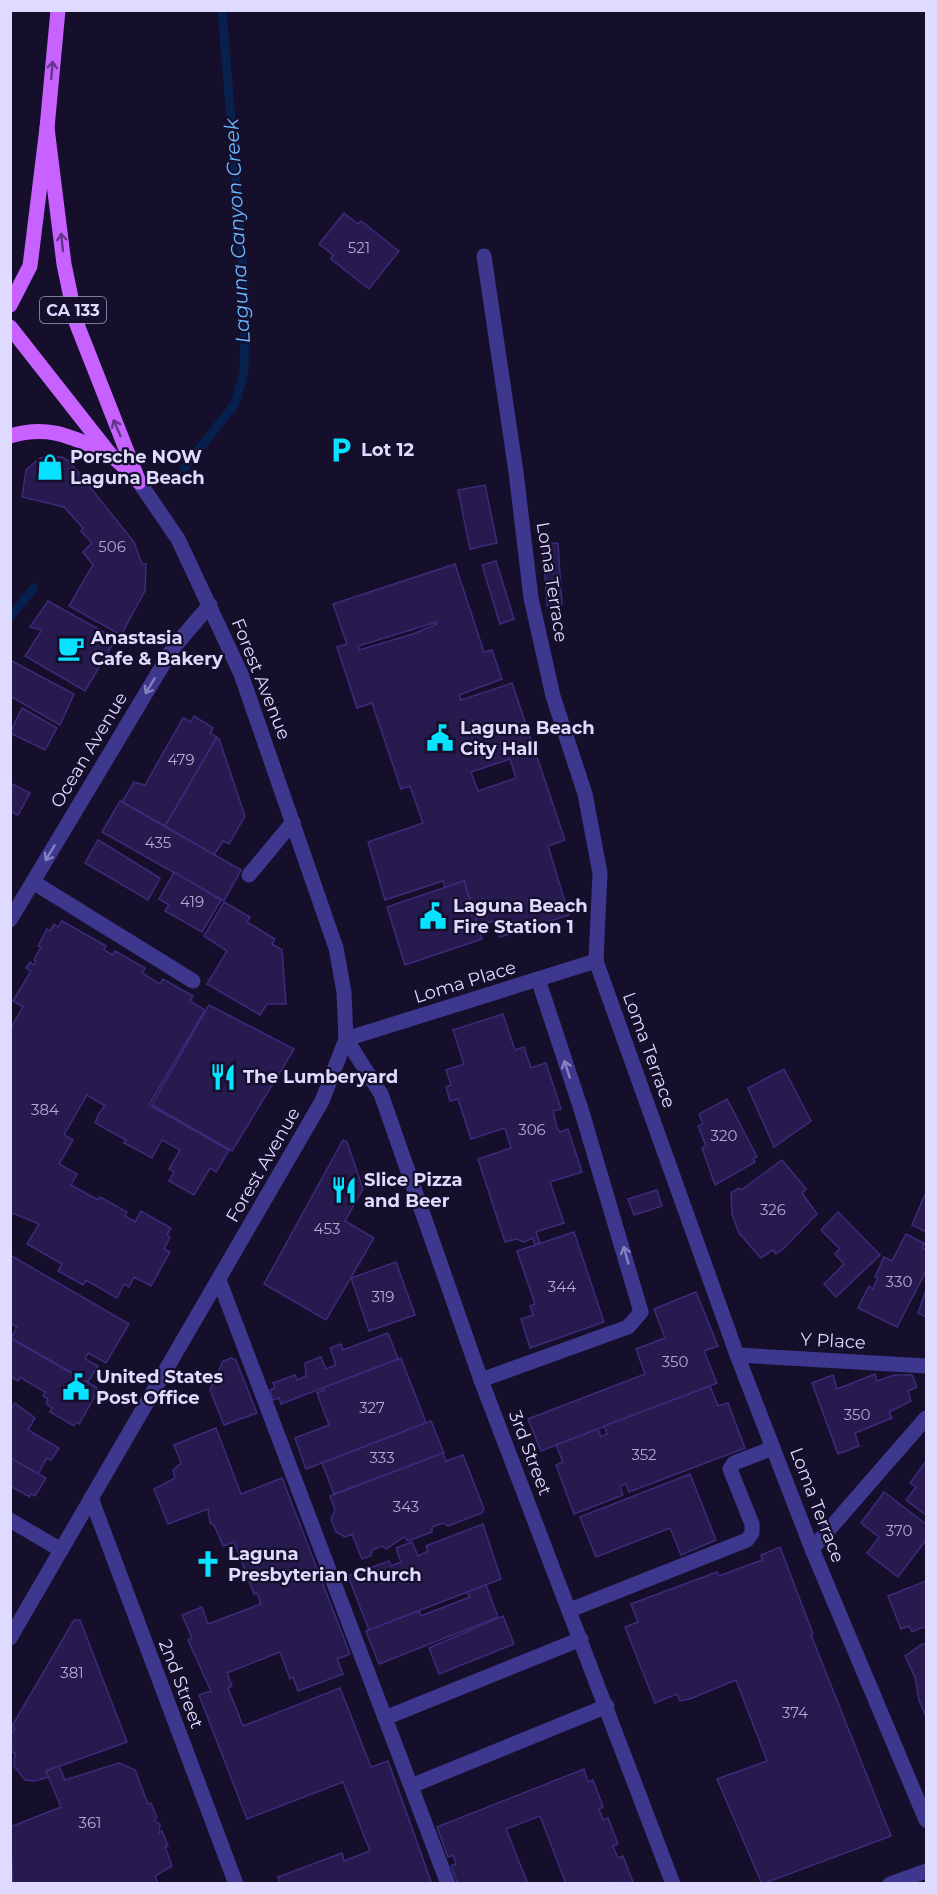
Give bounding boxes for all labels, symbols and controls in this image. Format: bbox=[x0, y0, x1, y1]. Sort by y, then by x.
one-way arrow bbox=[47, 60, 58, 80]
water label: Laguna Canyon Creek bbox=[219, 117, 255, 344]
one-way arrow bbox=[56, 232, 67, 252]
house number: 521 bbox=[348, 238, 370, 257]
road number: CA 133 bbox=[40, 297, 106, 323]
one-way arrow bbox=[111, 419, 122, 437]
parking icon: Lot 12 bbox=[326, 435, 356, 465]
place label: Lot 12 bbox=[361, 439, 415, 461]
place label: Porsche NOW Laguna Beach bbox=[70, 446, 205, 489]
shop icon: Porsche NOW Laguna Beach bbox=[35, 452, 65, 482]
street label: Loma Terrace bbox=[532, 520, 572, 644]
house number: 506 bbox=[98, 537, 126, 556]
street label: Forest Avenue bbox=[227, 615, 295, 743]
place label: Anastasia Cafe & Bakery bbox=[90, 627, 223, 670]
cafe icon: Anastasia Cafe & Bakery bbox=[56, 633, 86, 663]
one-way arrow bbox=[144, 677, 156, 694]
street label: Ocean Avenue bbox=[46, 688, 132, 812]
place label: Laguna Beach City Hall bbox=[460, 717, 595, 760]
public building icon: Laguna Beach City Hall bbox=[425, 723, 455, 753]
house number: 479 bbox=[167, 750, 195, 769]
house number: 435 bbox=[145, 833, 171, 852]
one-way arrow bbox=[44, 844, 56, 861]
house number: 419 bbox=[180, 892, 204, 911]
place label: Laguna Beach Fire Station 1 bbox=[453, 895, 588, 938]
public building icon: Laguna Beach Fire Station 1 bbox=[418, 901, 448, 931]
street label: Loma Place bbox=[411, 956, 519, 1008]
street label: Loma Terrace bbox=[618, 989, 680, 1111]
one-way arrow bbox=[561, 1060, 572, 1079]
restaurant icon: The Lumberyard bbox=[208, 1062, 238, 1092]
place label: The Lumberyard bbox=[243, 1066, 398, 1088]
house number: 384 bbox=[31, 1100, 59, 1119]
street label: Forest Avenue bbox=[221, 1104, 305, 1226]
house number: 306 bbox=[518, 1120, 546, 1139]
house number: 320 bbox=[711, 1126, 737, 1145]
place label: Slice Pizza and Beer bbox=[364, 1169, 463, 1212]
restaurant icon: Slice Pizza and Beer bbox=[329, 1175, 359, 1205]
house number: 326 bbox=[760, 1200, 786, 1219]
house number: 453 bbox=[314, 1219, 340, 1238]
one-way arrow bbox=[620, 1246, 631, 1265]
house number: 330 bbox=[886, 1272, 912, 1291]
house number: 344 bbox=[548, 1277, 576, 1296]
house number: 319 bbox=[371, 1287, 395, 1306]
street label: Y Place bbox=[800, 1328, 866, 1354]
house number: 350 bbox=[662, 1352, 688, 1371]
place label: United States Post Office bbox=[96, 1366, 223, 1409]
public building icon: United States Post Office bbox=[61, 1372, 91, 1402]
house number: 327 bbox=[359, 1398, 385, 1417]
house number: 350 bbox=[844, 1405, 870, 1424]
street label: 3rd Street bbox=[504, 1408, 556, 1498]
street label: Loma Terrace bbox=[785, 1444, 849, 1566]
house number: 352 bbox=[631, 1445, 657, 1464]
house number: 333 bbox=[369, 1448, 395, 1467]
house number: 343 bbox=[393, 1497, 419, 1516]
house number: 370 bbox=[886, 1521, 912, 1540]
place label: Laguna Presbyterian Church bbox=[228, 1543, 422, 1586]
church icon: Laguna Presbyterian Church bbox=[193, 1549, 223, 1579]
street label: 2nd Street bbox=[154, 1636, 208, 1732]
house number: 381 bbox=[60, 1663, 84, 1682]
house number: 374 bbox=[782, 1703, 808, 1722]
house number: 361 bbox=[78, 1813, 102, 1832]

